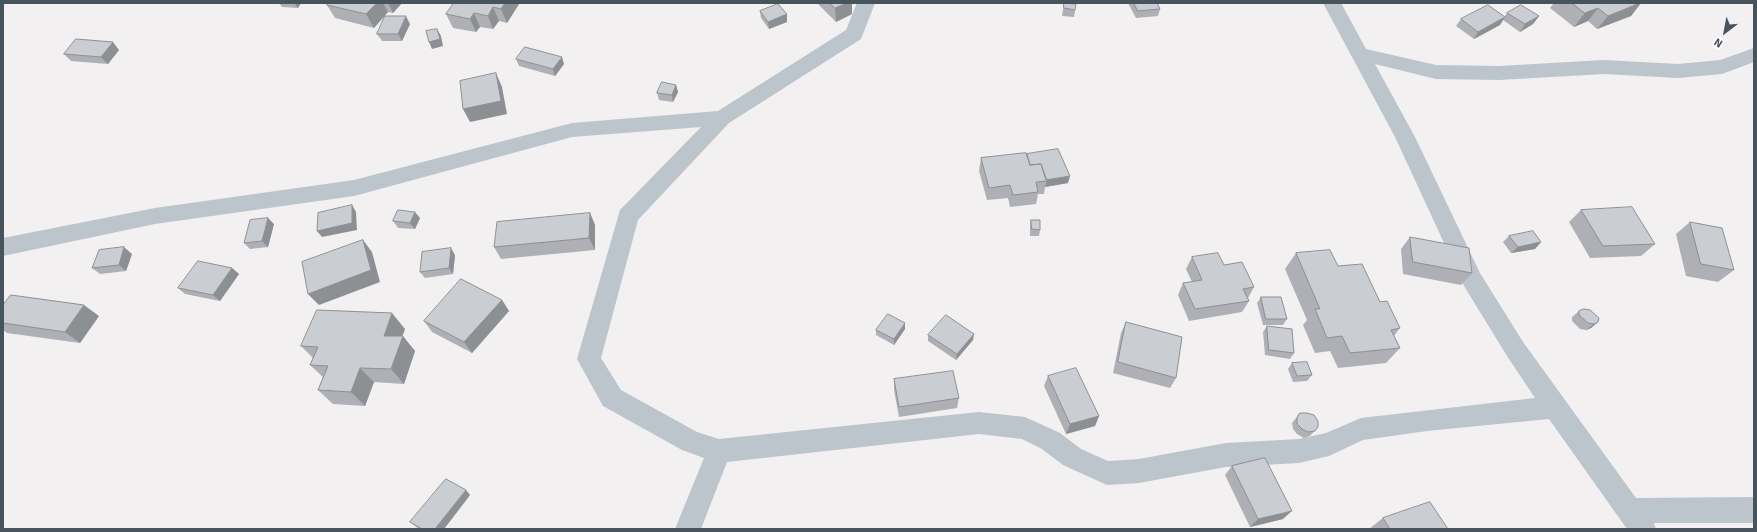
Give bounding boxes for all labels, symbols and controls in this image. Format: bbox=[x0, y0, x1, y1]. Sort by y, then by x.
north arrow bbox=[1705, 12, 1745, 52]
text: N bbox=[1712, 35, 1725, 50]

